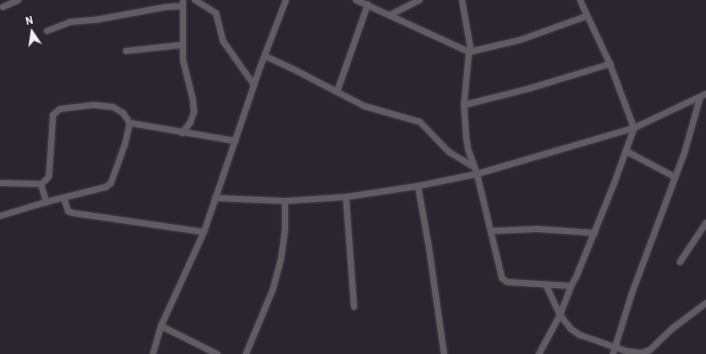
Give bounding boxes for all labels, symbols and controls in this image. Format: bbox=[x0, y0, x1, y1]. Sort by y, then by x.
north arrow bbox=[12, 12, 52, 52]
text: N bbox=[24, 13, 34, 27]

